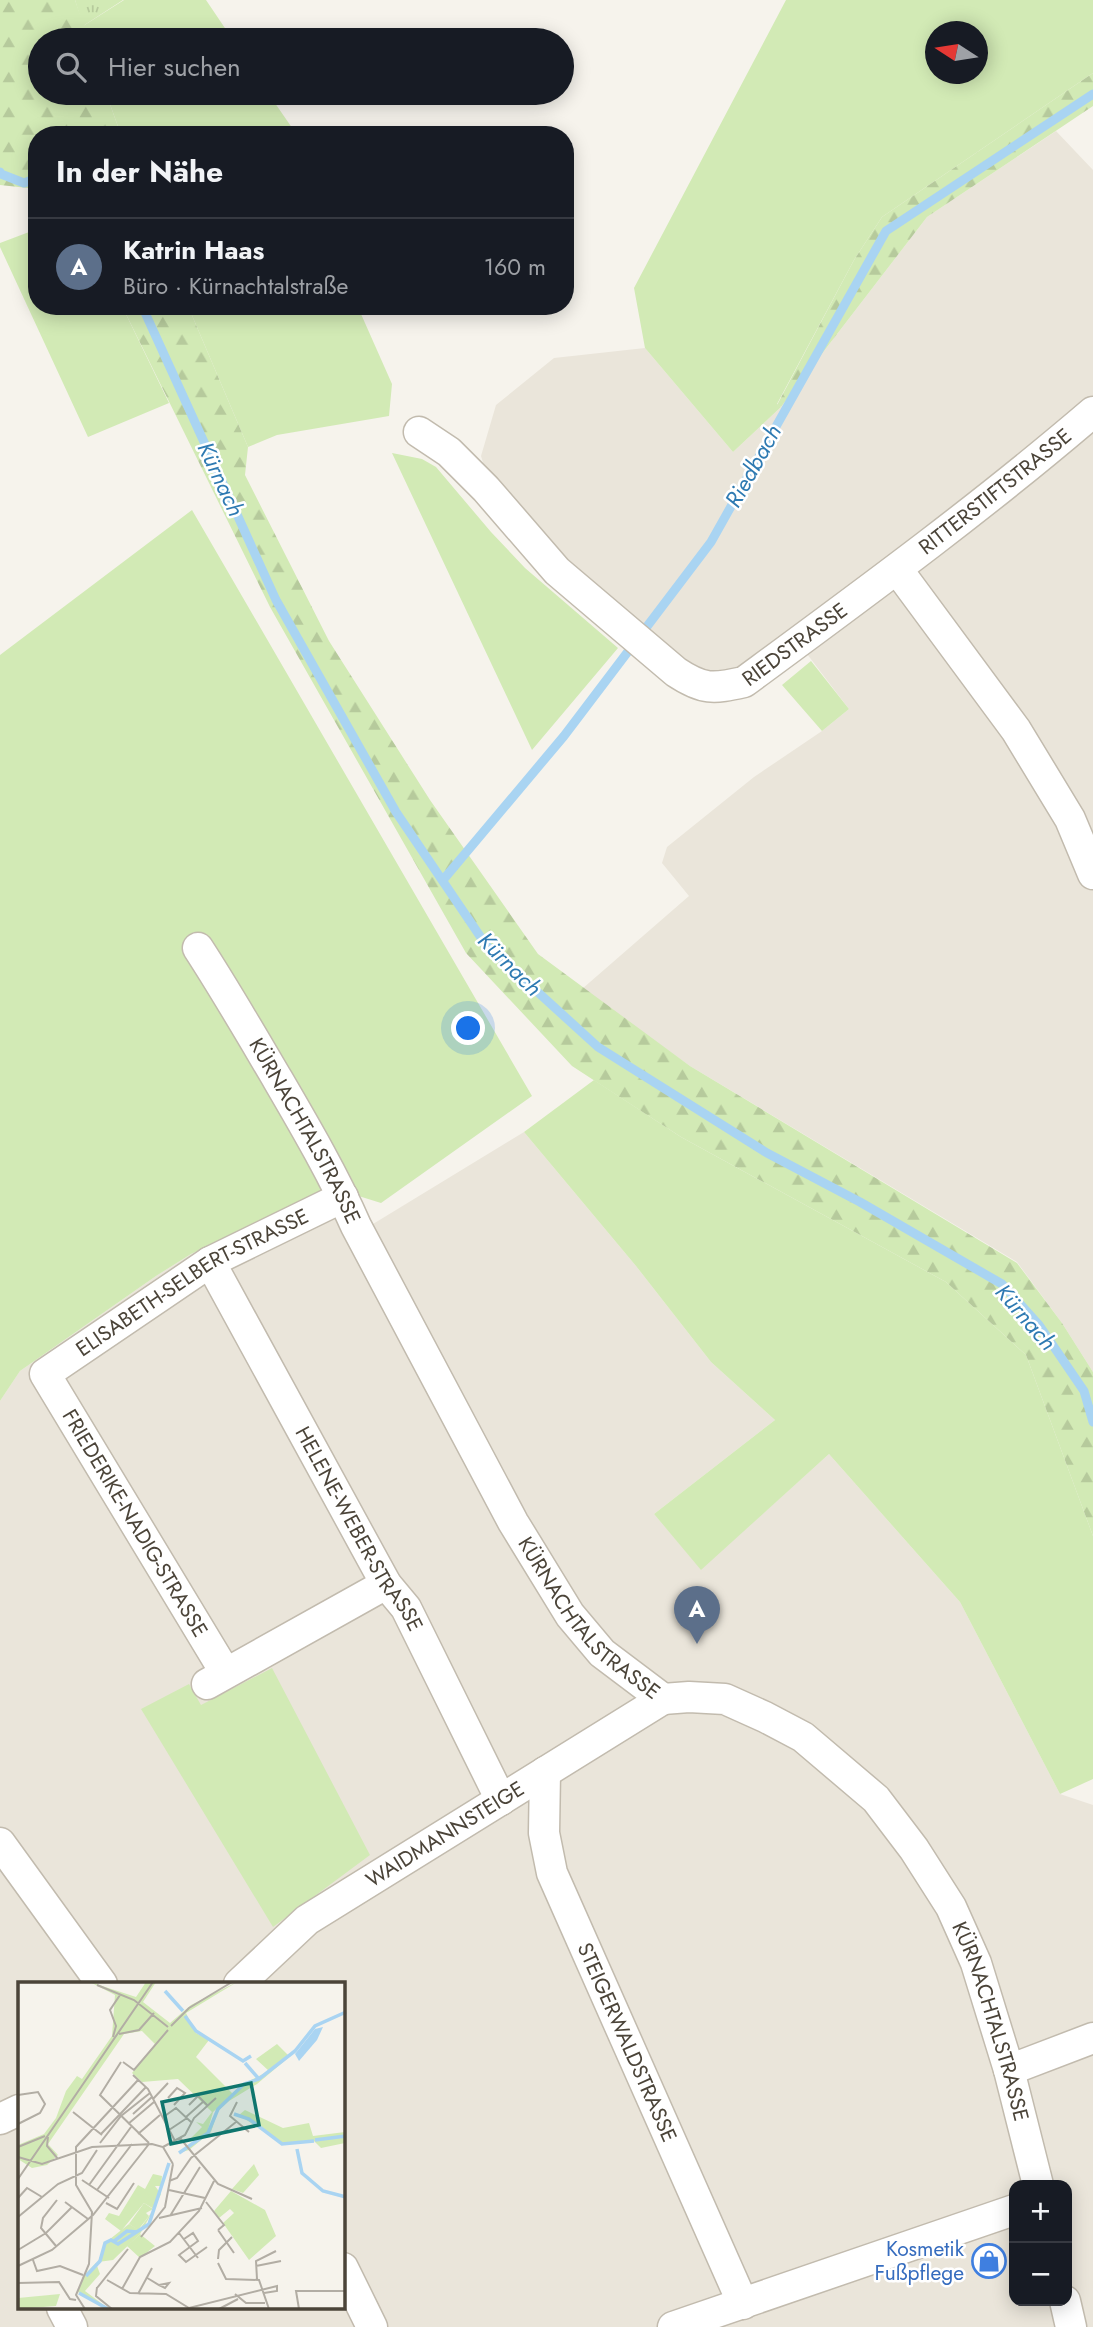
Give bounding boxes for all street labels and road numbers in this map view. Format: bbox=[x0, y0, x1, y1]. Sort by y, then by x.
street label: RITTERSTIFTSTRASSE bbox=[912, 421, 1078, 562]
street label: RIEDSTRASSE bbox=[736, 595, 854, 693]
street label: KÜRNACHTALSTRASSE bbox=[242, 1032, 368, 1229]
street label: ELISABETH-SELBERT-STRASSE bbox=[70, 1201, 314, 1364]
street label: FRIEDERIKE-NADIG-STRASSE bbox=[55, 1403, 215, 1643]
street label: HELENE-WEBER-STRASSE bbox=[288, 1421, 430, 1637]
street label: KÜRNACHTALSTRASSE bbox=[511, 1531, 666, 1707]
street label: WAIDMANNSTEIGE bbox=[360, 1774, 530, 1895]
street label: KÜRNACHTALSTRASSE bbox=[944, 1917, 1036, 2124]
street label: STEIGERWALDSTRASSE bbox=[570, 1938, 684, 2147]

